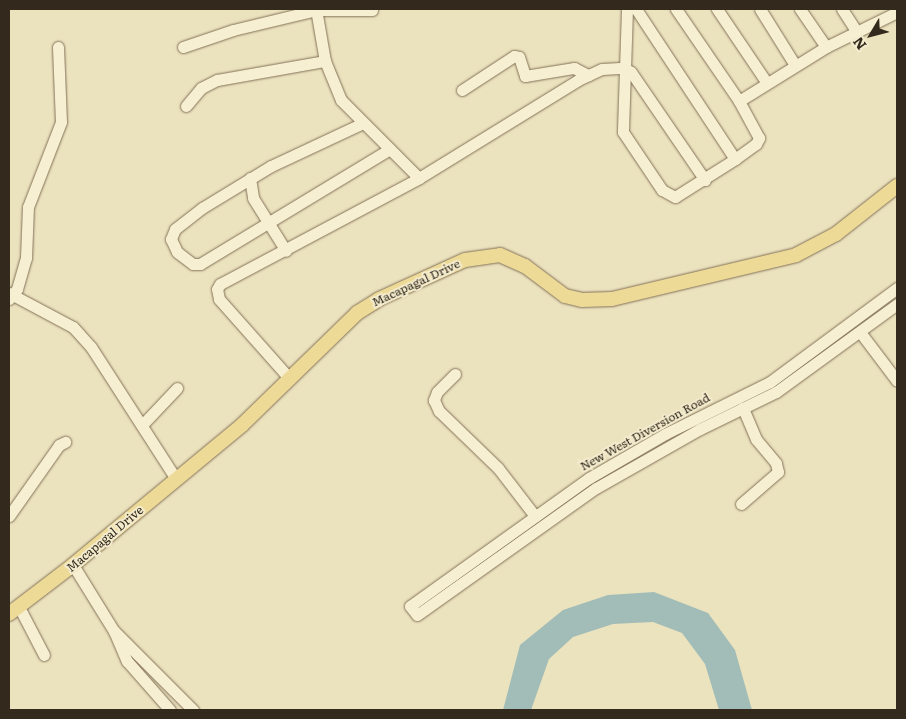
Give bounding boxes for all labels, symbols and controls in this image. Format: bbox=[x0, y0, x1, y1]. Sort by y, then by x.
north arrow bbox=[846, 10, 896, 60]
text: N bbox=[847, 33, 871, 55]
street label: Macapagal Drive bbox=[370, 256, 462, 310]
street label: New West Diversion Road bbox=[578, 390, 712, 474]
street label: Macapagal Drive bbox=[64, 503, 146, 575]

